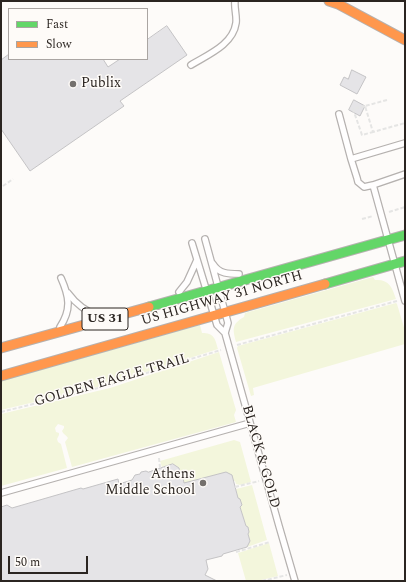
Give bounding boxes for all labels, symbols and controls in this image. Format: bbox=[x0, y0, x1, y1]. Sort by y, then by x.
legend bbox=[8, 8, 148, 60]
text: Fast bbox=[46, 15, 68, 34]
text: Slow bbox=[46, 35, 71, 54]
place label: Publix bbox=[81, 76, 121, 92]
marker: Publix bbox=[68, 79, 78, 89]
street label: US HIGHWAY 31 NORTH bbox=[139, 268, 305, 330]
road number: US 31 bbox=[82, 308, 128, 330]
street label: GOLDEN EAGLE TRAIL bbox=[33, 351, 191, 411]
street label: BLACK & GOLD bbox=[237, 404, 283, 510]
place label: Athens Middle School bbox=[105, 467, 195, 500]
marker: Athens Middle School bbox=[198, 478, 208, 488]
scale bar bbox=[10, 548, 90, 574]
text: 50 m bbox=[15, 553, 40, 572]

